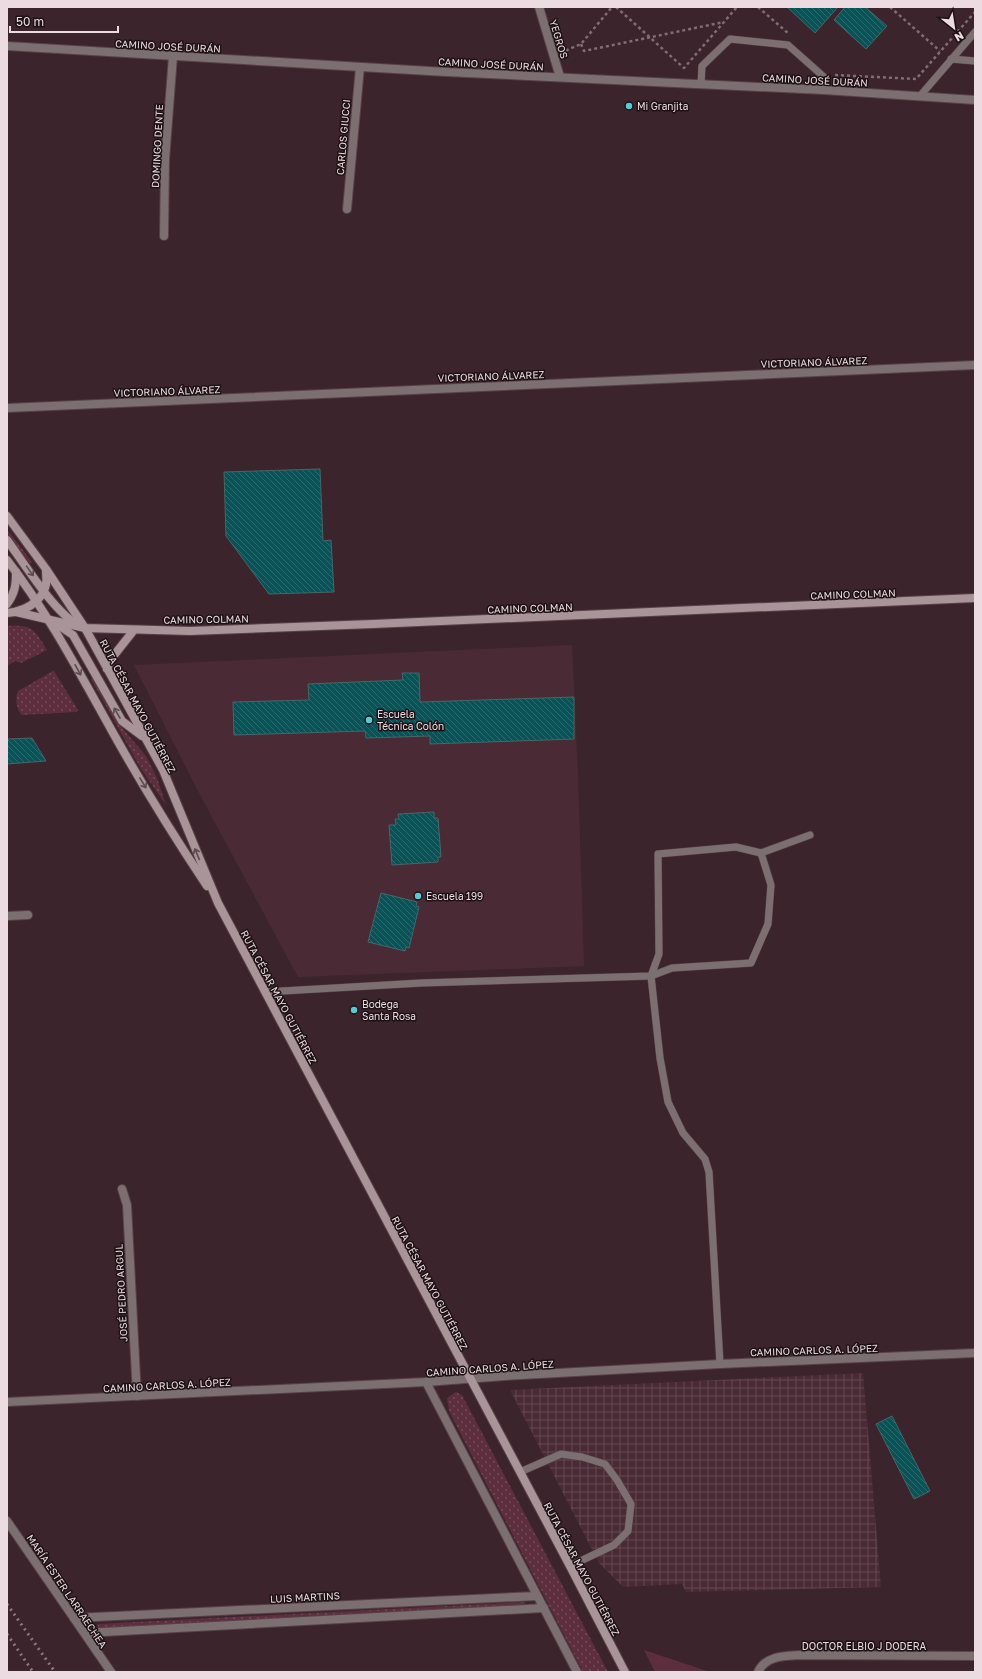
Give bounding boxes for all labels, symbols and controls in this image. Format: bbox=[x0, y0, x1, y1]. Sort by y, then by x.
scale bar bbox=[10, 8, 118, 34]
north arrow bbox=[934, 8, 974, 48]
text: 50 m bbox=[16, 14, 44, 29]
street label: YEGROS bbox=[547, 18, 571, 60]
text: N bbox=[952, 29, 966, 45]
street label: CAMINO JOSÉ DURÁN bbox=[115, 37, 221, 55]
street label: CAMINO JOSÉ DURÁN bbox=[438, 55, 544, 73]
street label: CAMINO JOSÉ DURÁN bbox=[762, 71, 868, 89]
street label: CARLOS GIUCCI bbox=[334, 99, 352, 175]
place label: Mi Granjita bbox=[637, 100, 688, 112]
marker: Mi Granjita bbox=[624, 101, 634, 111]
street label: DOMINGO DENTE bbox=[149, 104, 165, 188]
street label: VICTORIANO ÁLVAREZ bbox=[760, 354, 868, 370]
street label: VICTORIANO ÁLVAREZ bbox=[437, 368, 545, 384]
street label: VICTORIANO ÁLVAREZ bbox=[113, 383, 221, 399]
one-way arrow bbox=[26, 565, 34, 576]
street label: CAMINO COLMAN bbox=[810, 587, 896, 601]
street label: CAMINO COLMAN bbox=[487, 601, 573, 615]
street label: CAMINO COLMAN bbox=[163, 612, 249, 626]
street label: RUTA CÉSAR MAYO GUTIÉRREZ bbox=[98, 637, 178, 775]
one-way arrow bbox=[74, 664, 82, 676]
one-way arrow bbox=[113, 707, 121, 719]
place label: Escuela Técnica Colón bbox=[377, 708, 444, 732]
marker: Escuela Técnica Colón bbox=[364, 715, 374, 725]
one-way arrow bbox=[139, 777, 147, 789]
one-way arrow bbox=[193, 849, 201, 861]
place label: Escuela 199 bbox=[426, 890, 483, 902]
marker: Escuela 199 bbox=[413, 891, 423, 901]
street label: RUTA CÉSAR MAYO GUTIÉRREZ bbox=[239, 928, 319, 1066]
place label: Bodega Santa Rosa bbox=[362, 998, 416, 1022]
marker: Bodega Santa Rosa bbox=[349, 1005, 359, 1015]
street label: RUTA CÉSAR MAYO GUTIÉRREZ bbox=[390, 1214, 470, 1352]
street label: JOSÉ PEDRO ARGUL bbox=[112, 1244, 130, 1342]
street label: CAMINO CARLOS A. LÓPEZ bbox=[750, 1342, 878, 1358]
street label: CAMINO CARLOS A. LÓPEZ bbox=[426, 1358, 554, 1378]
street label: CAMINO CARLOS A. LÓPEZ bbox=[103, 1376, 231, 1394]
street label: RUTA CÉSAR MAYO GUTIÉRREZ bbox=[542, 1500, 622, 1638]
street label: MARÍA ESTER LARRAECHEA bbox=[24, 1532, 110, 1650]
street label: LUIS MARTINS bbox=[270, 1589, 340, 1605]
street label: DOCTOR ELBIO J DODERA bbox=[802, 1640, 926, 1652]

